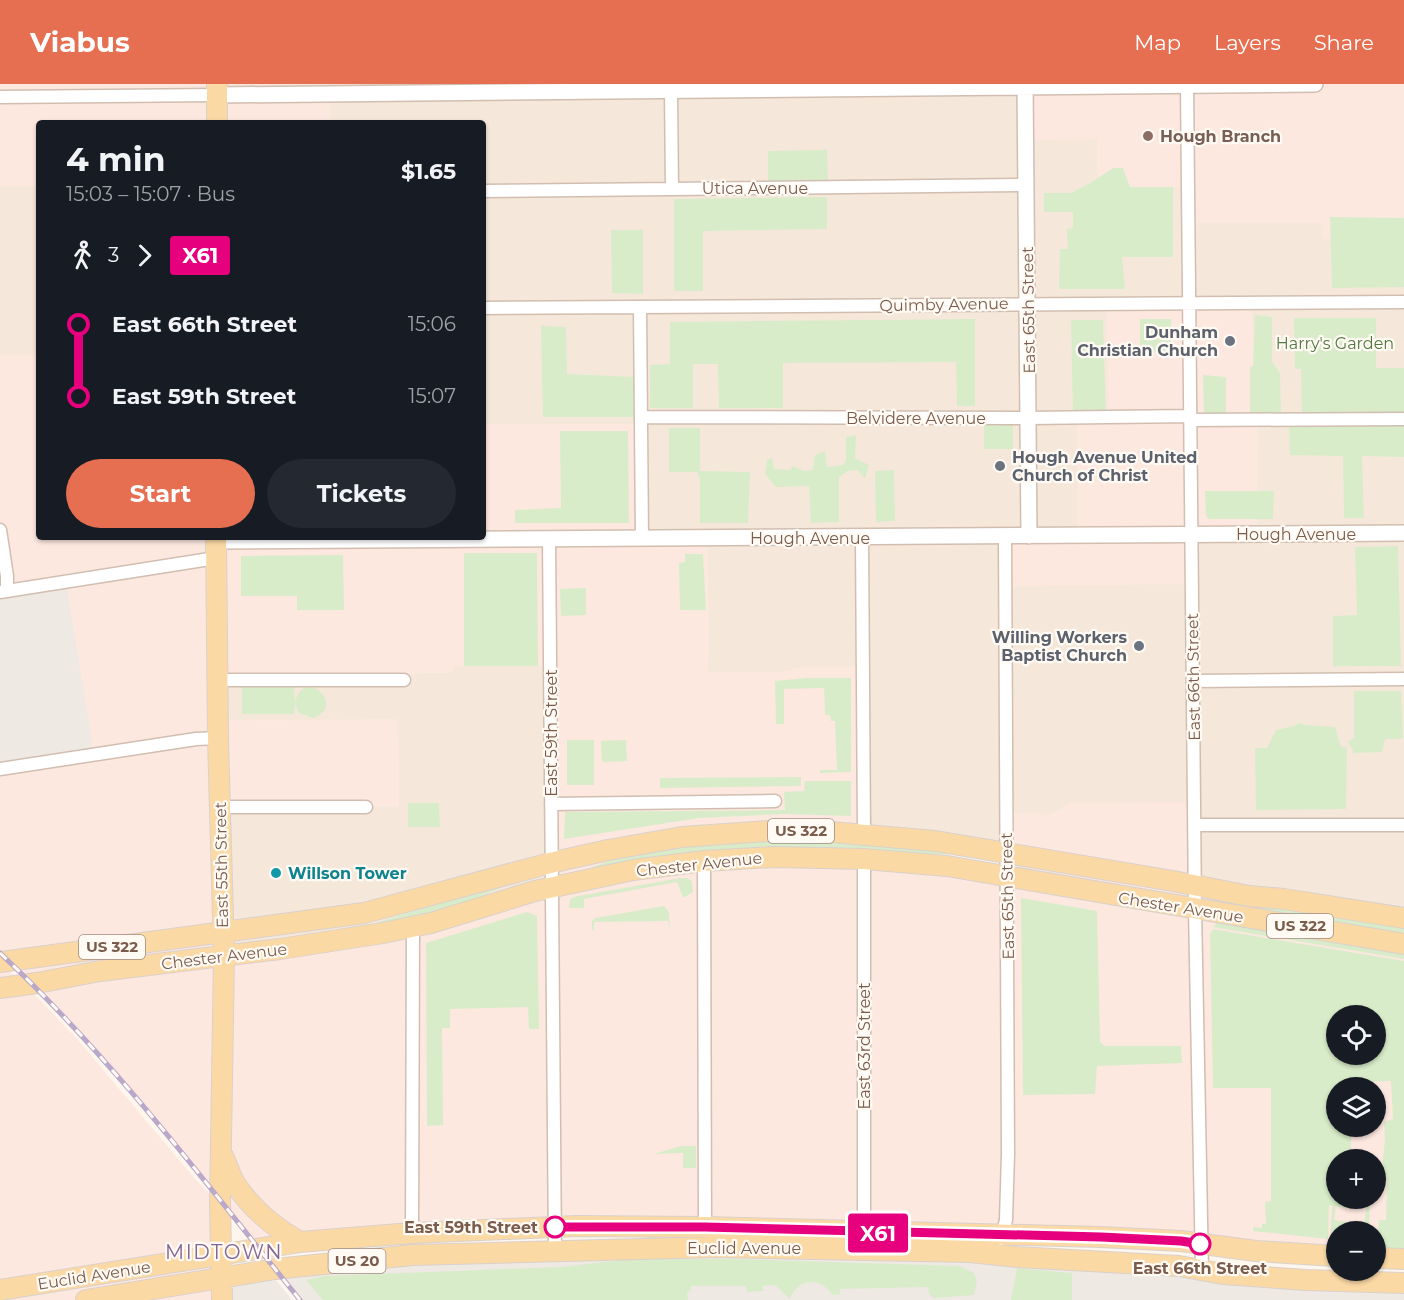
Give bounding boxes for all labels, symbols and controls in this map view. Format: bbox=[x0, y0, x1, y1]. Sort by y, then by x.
text: Viabus bbox=[30, 25, 130, 59]
text: Map bbox=[1134, 30, 1181, 55]
text: Layers bbox=[1214, 30, 1281, 55]
text: Share bbox=[1314, 30, 1374, 55]
place label: Hough Branch bbox=[1160, 127, 1281, 146]
marker: Hough Branch bbox=[1141, 129, 1155, 143]
text: 4 min bbox=[66, 139, 165, 179]
text: $1.65 bbox=[401, 158, 456, 185]
street label: Utica Avenue bbox=[702, 179, 808, 198]
text: 15:03 – 15:07 · Bus bbox=[66, 182, 235, 206]
icon: walk bbox=[66, 239, 99, 272]
icon: forward bbox=[128, 239, 161, 272]
text: 3 bbox=[108, 243, 119, 267]
text: X61 bbox=[182, 243, 218, 268]
street label: East 65th Street bbox=[1018, 246, 1039, 374]
street label: Quimby Avenue bbox=[879, 294, 1009, 315]
text: East 66th Street bbox=[112, 311, 297, 338]
text: 15:06 bbox=[408, 312, 456, 336]
place label: Dunham Christian Church bbox=[1077, 323, 1218, 360]
marker: Dunham Christian Church bbox=[1223, 334, 1237, 348]
park label: Harry's Garden bbox=[1276, 334, 1394, 353]
text: East 59th Street bbox=[112, 383, 296, 410]
text: 15:07 bbox=[408, 384, 456, 408]
street label: Belvidere Avenue bbox=[846, 409, 986, 428]
place label: Hough Avenue United Church of Christ bbox=[1012, 448, 1197, 485]
button: Start bbox=[66, 459, 255, 528]
button: Tickets bbox=[267, 459, 456, 528]
marker: Hough Avenue United Church of Christ bbox=[993, 459, 1007, 473]
street label: Hough Avenue bbox=[1236, 525, 1356, 544]
street label: Hough Avenue bbox=[750, 529, 870, 548]
street label: East 66th Street bbox=[1183, 612, 1204, 741]
place label: Willing Workers Baptist Church bbox=[992, 628, 1128, 665]
marker: Willing Workers Baptist Church bbox=[1132, 639, 1146, 653]
street label: East 59th Street bbox=[542, 669, 561, 797]
street label: East 55th Street bbox=[211, 801, 232, 928]
road number: US 322 bbox=[768, 819, 834, 843]
street label: East 65th Street bbox=[997, 832, 1018, 960]
street label: Chester Avenue bbox=[635, 848, 763, 881]
place label: Willson Tower bbox=[288, 864, 407, 883]
marker: Willson Tower bbox=[269, 866, 283, 880]
street label: Chester Avenue bbox=[1117, 888, 1245, 927]
road number: US 322 bbox=[1267, 914, 1333, 938]
road number: US 322 bbox=[79, 935, 145, 959]
street label: Chester Avenue bbox=[160, 939, 288, 974]
street label: East 63rd Street bbox=[855, 982, 874, 1109]
map controls bbox=[1326, 1005, 1386, 1281]
button: locate bbox=[1326, 1005, 1386, 1065]
button: layers bbox=[1326, 1077, 1386, 1137]
button: + bbox=[1326, 1149, 1386, 1209]
line badge: X61 bbox=[844, 1214, 912, 1252]
marker: East 59th Street bbox=[544, 1216, 566, 1238]
place label: East 59th Street bbox=[404, 1218, 538, 1237]
text: X61 bbox=[860, 1221, 896, 1246]
button: − bbox=[1326, 1221, 1386, 1281]
marker: East 66th Street bbox=[1189, 1233, 1211, 1255]
street label: Euclid Avenue bbox=[687, 1239, 801, 1258]
district label: MIDTOWN bbox=[165, 1240, 283, 1264]
road number: US 20 bbox=[328, 1249, 386, 1273]
street label: Euclid Avenue bbox=[36, 1257, 152, 1294]
place label: East 66th Street bbox=[1133, 1259, 1267, 1278]

